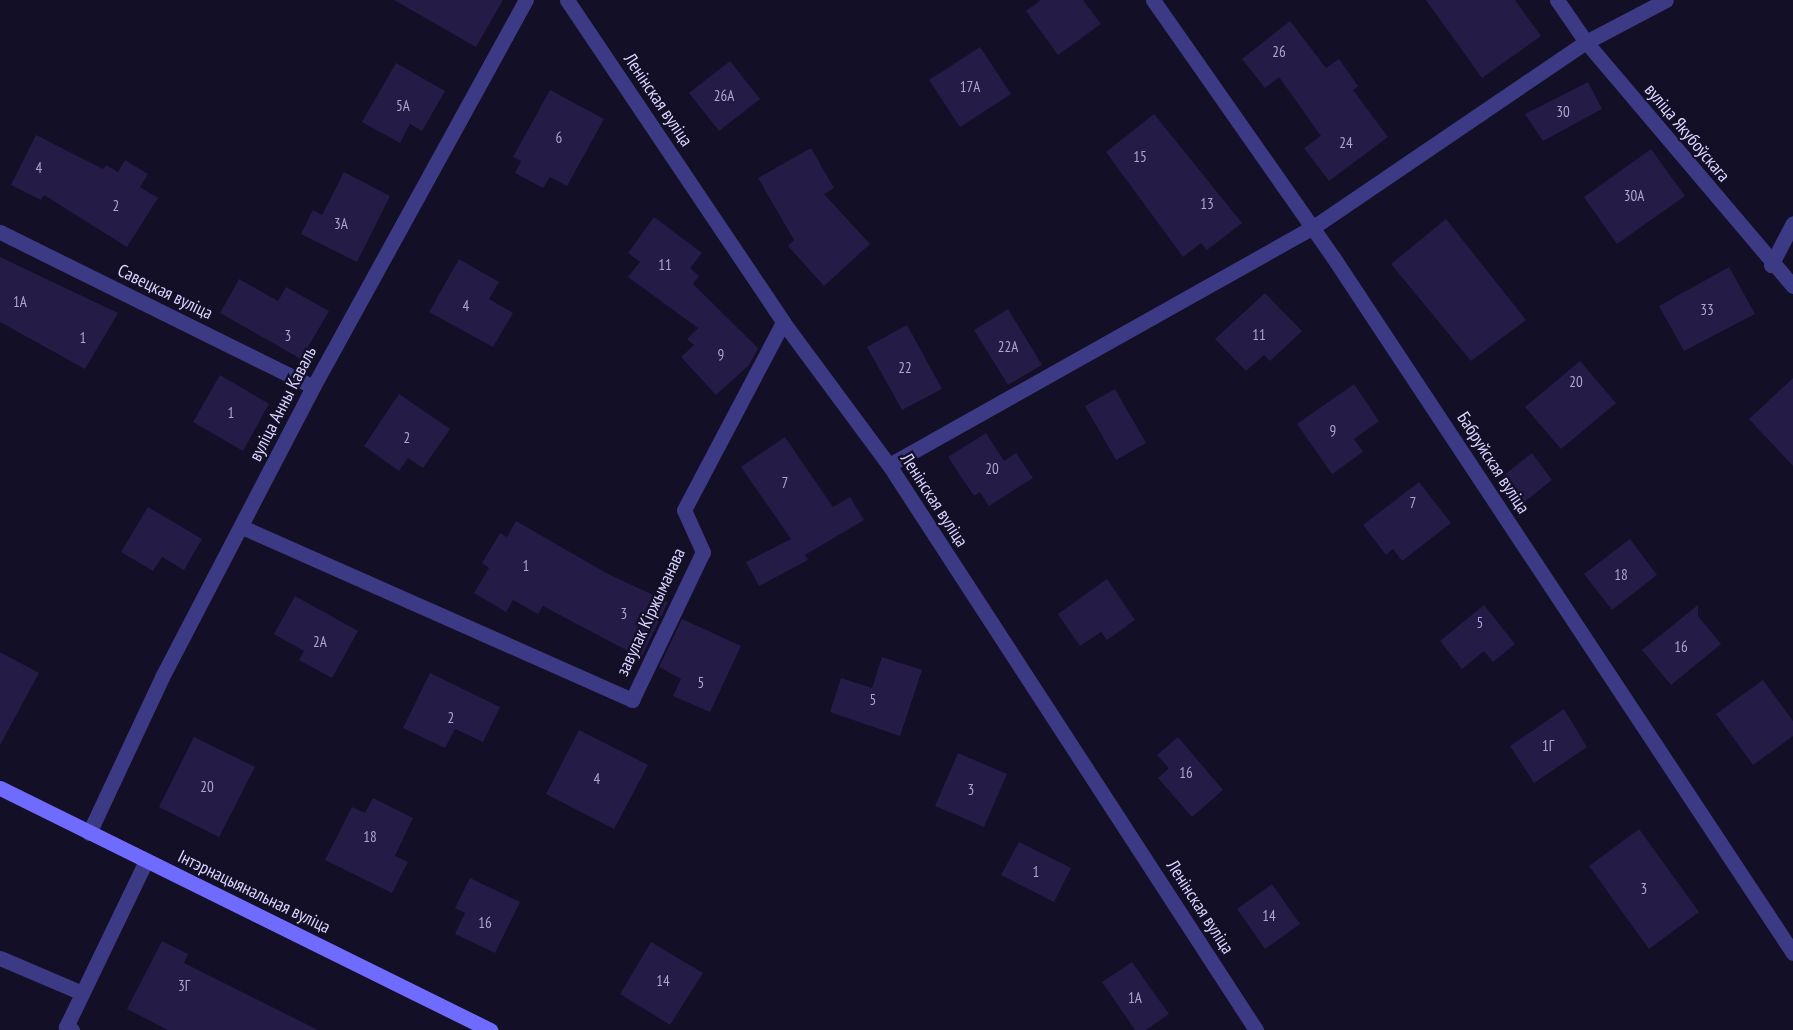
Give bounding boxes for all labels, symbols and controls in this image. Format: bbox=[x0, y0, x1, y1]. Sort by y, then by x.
house number: 26 bbox=[1272, 43, 1286, 61]
street label: Ленінская вуліца bbox=[619, 49, 697, 151]
house number: 17А bbox=[960, 78, 980, 96]
street label: вуліца Якубоўскага bbox=[1640, 80, 1734, 186]
house number: 26А bbox=[714, 87, 734, 105]
house number: 5А bbox=[396, 97, 410, 115]
house number: 30 bbox=[1556, 103, 1570, 121]
house number: 6 bbox=[556, 129, 562, 147]
house number: 24 bbox=[1339, 134, 1353, 152]
house number: 15 bbox=[1133, 148, 1147, 166]
house number: 4 bbox=[36, 159, 42, 177]
house number: 30А bbox=[1624, 187, 1644, 205]
house number: 13 bbox=[1200, 195, 1214, 213]
house number: 2 bbox=[113, 197, 119, 215]
house number: 3А bbox=[334, 215, 348, 233]
house number: 11 bbox=[658, 256, 672, 274]
street label: Савецкая вуліца bbox=[114, 260, 216, 324]
house number: 1А bbox=[13, 293, 27, 311]
house number: 4 bbox=[463, 297, 469, 315]
house number: 33 bbox=[1700, 301, 1714, 319]
house number: 11 bbox=[1252, 326, 1266, 344]
house number: 3 bbox=[285, 327, 291, 345]
house number: 1 bbox=[80, 329, 86, 347]
house number: 22А bbox=[998, 338, 1018, 356]
street label: вуліца Анны Каваль bbox=[245, 343, 321, 465]
house number: 9 bbox=[718, 346, 724, 364]
house number: 22 bbox=[898, 359, 912, 377]
house number: 20 bbox=[1569, 373, 1583, 391]
house number: 1 bbox=[228, 404, 234, 422]
street label: Бабруйская вуліца bbox=[1452, 408, 1534, 518]
house number: 9 bbox=[1330, 422, 1336, 440]
house number: 2 bbox=[404, 429, 410, 447]
street label: Ленінская вуліца bbox=[896, 449, 972, 551]
house number: 20 bbox=[985, 460, 999, 478]
house number: 7 bbox=[782, 474, 788, 492]
house number: 7 bbox=[1410, 494, 1416, 512]
street label: завулак Кіржыманава bbox=[612, 545, 690, 679]
house number: 1 bbox=[523, 557, 529, 575]
house number: 18 bbox=[1614, 566, 1628, 584]
house number: 3 bbox=[621, 605, 627, 623]
house number: 5 bbox=[1477, 614, 1483, 632]
house number: 2А bbox=[313, 633, 327, 651]
house number: 16 bbox=[1674, 638, 1688, 656]
house number: 5 bbox=[698, 674, 704, 692]
house number: 5 bbox=[870, 691, 876, 709]
house number: 2 bbox=[448, 709, 454, 727]
house number: 1Г bbox=[1542, 737, 1554, 755]
house number: 16 bbox=[1179, 764, 1193, 782]
house number: 4 bbox=[594, 770, 600, 788]
house number: 20 bbox=[200, 778, 214, 796]
house number: 3 bbox=[968, 781, 974, 799]
house number: 18 bbox=[363, 828, 377, 846]
street label: Інтэрнацыянальная вуліца bbox=[174, 846, 334, 938]
street label: Ленінская вуліца bbox=[1162, 856, 1238, 958]
house number: 1 bbox=[1033, 863, 1039, 881]
house number: 3 bbox=[1641, 880, 1647, 898]
house number: 14 bbox=[1262, 907, 1276, 925]
house number: 16 bbox=[478, 914, 492, 932]
house number: 14 bbox=[656, 972, 670, 990]
house number: 3Г bbox=[178, 977, 190, 995]
house number: 1А bbox=[1128, 989, 1142, 1007]

